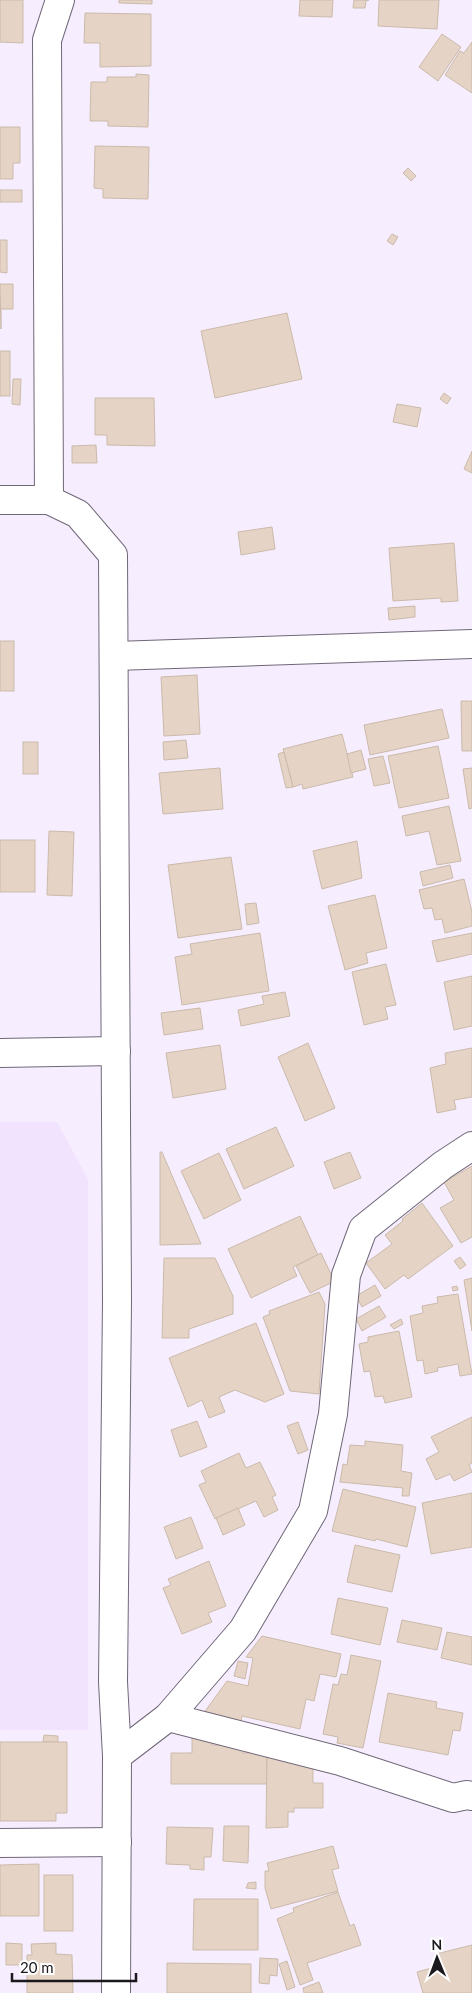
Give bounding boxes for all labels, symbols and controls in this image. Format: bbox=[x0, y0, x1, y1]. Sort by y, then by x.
north arrow bbox=[412, 1933, 462, 1983]
text: N bbox=[431, 1936, 442, 1953]
scale bar bbox=[12, 1950, 136, 1982]
text: 20 m bbox=[20, 1958, 54, 1976]

